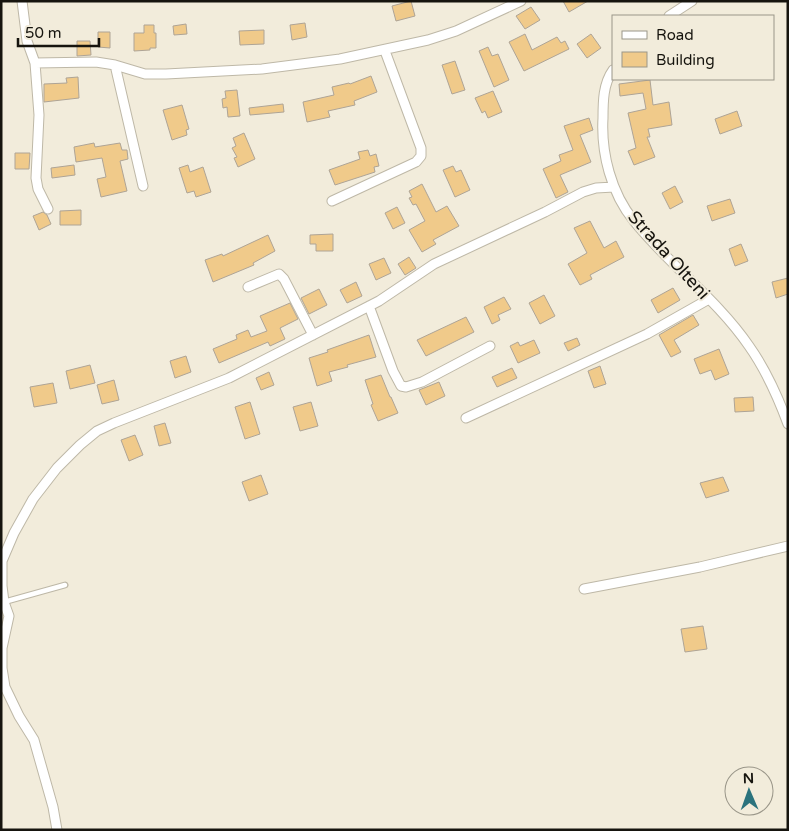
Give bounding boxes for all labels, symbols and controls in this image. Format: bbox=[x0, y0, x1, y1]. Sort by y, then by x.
scale bar bbox=[18, 15, 99, 47]
legend bbox=[612, 15, 774, 80]
text: 50 m bbox=[25, 24, 62, 42]
text: Road bbox=[656, 26, 694, 44]
text: Building bbox=[656, 51, 715, 69]
street label: Strada Olteni bbox=[623, 206, 715, 304]
north arrow bbox=[724, 766, 774, 816]
text: N bbox=[743, 770, 754, 787]

